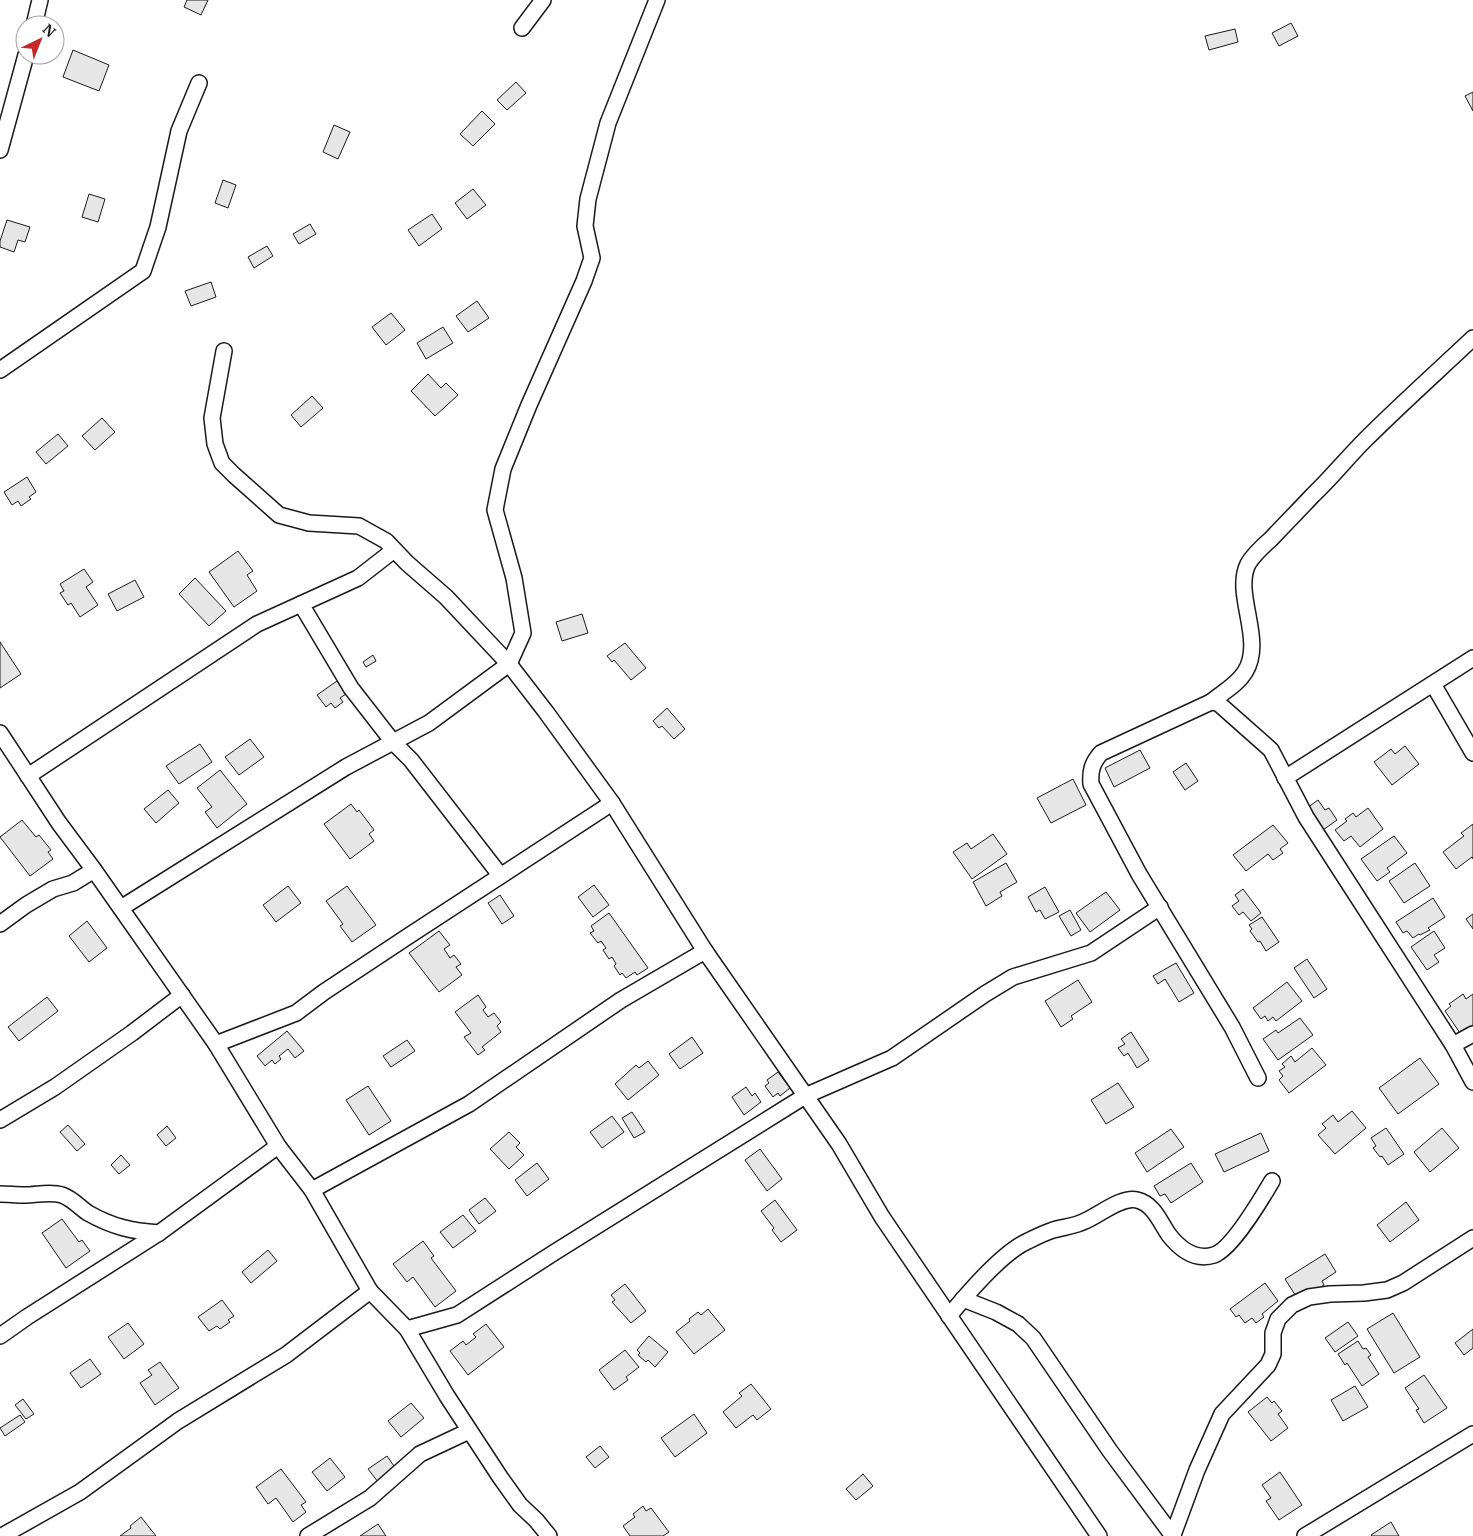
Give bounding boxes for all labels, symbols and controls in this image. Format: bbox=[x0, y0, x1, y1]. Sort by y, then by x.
north arrow bbox=[15, 15, 65, 65]
text: N bbox=[39, 20, 59, 41]

